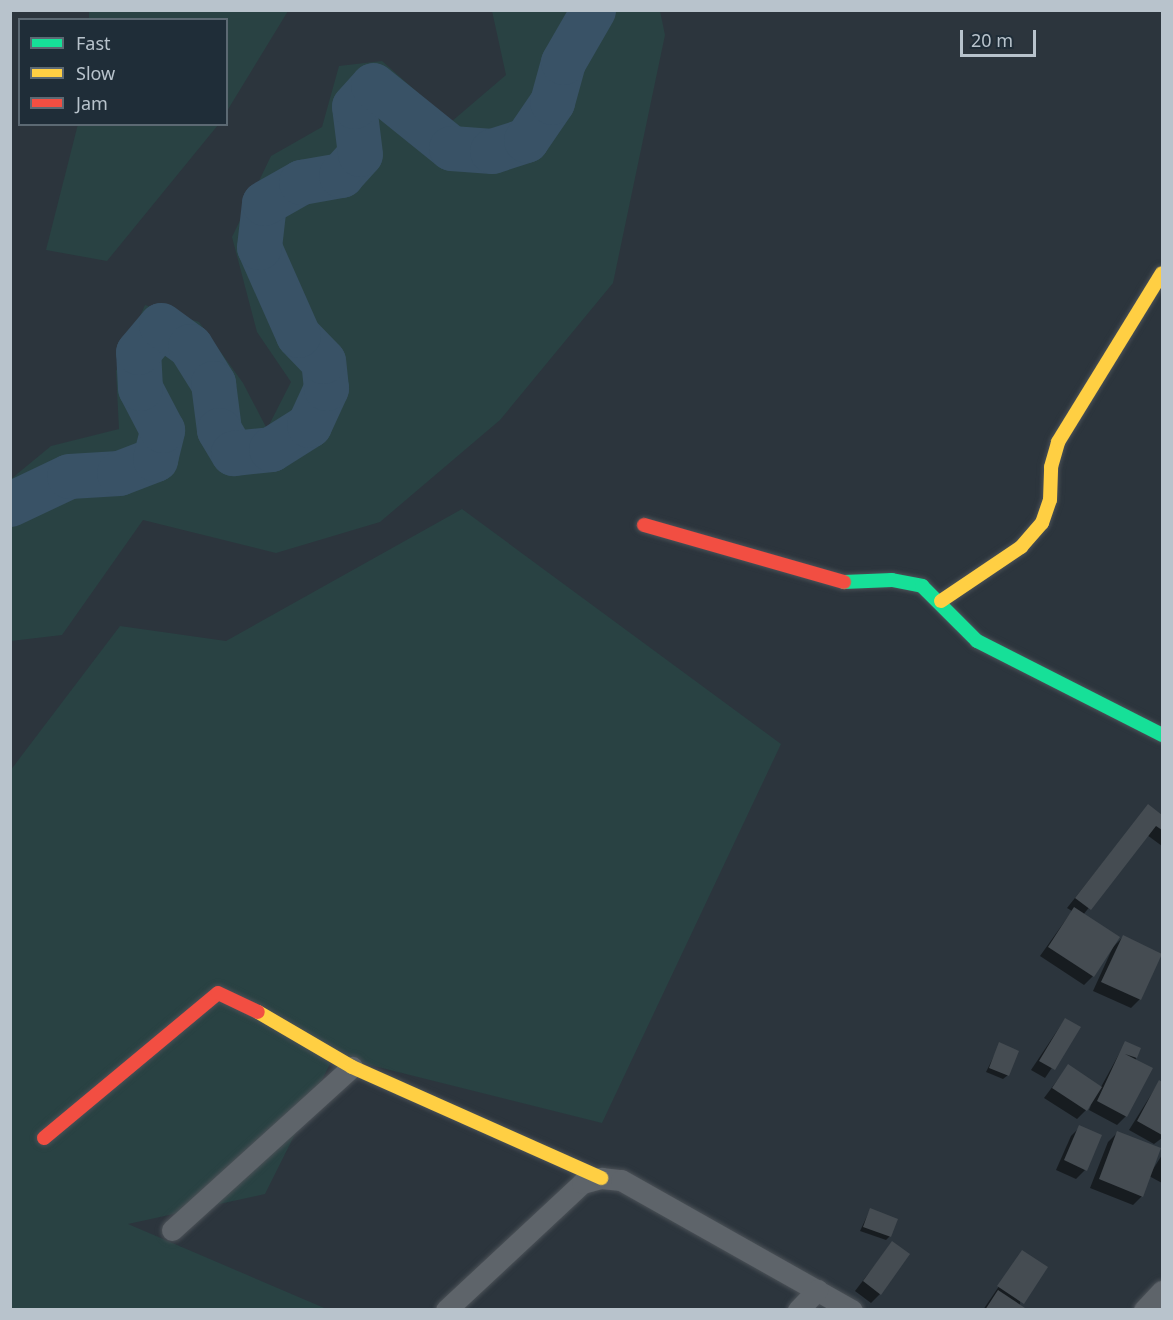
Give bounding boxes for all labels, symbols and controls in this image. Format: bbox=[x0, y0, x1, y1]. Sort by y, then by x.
legend bbox=[18, 18, 228, 126]
scale bar bbox=[963, 18, 1040, 56]
text: 20 m bbox=[971, 28, 1013, 52]
text: Fast bbox=[76, 31, 111, 55]
text: Slow bbox=[76, 61, 115, 85]
text: Jam bbox=[76, 91, 108, 115]

